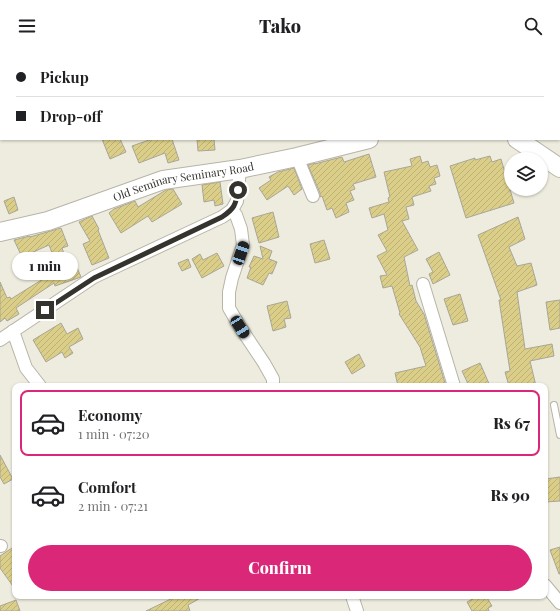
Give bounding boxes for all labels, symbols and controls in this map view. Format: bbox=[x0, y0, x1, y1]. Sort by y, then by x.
text: Tako bbox=[259, 14, 301, 38]
icon: menu bbox=[16, 15, 38, 37]
icon: search bbox=[522, 15, 544, 37]
text: Pickup bbox=[40, 67, 89, 87]
text: Drop-off bbox=[40, 106, 102, 126]
map controls bbox=[504, 152, 548, 196]
button: layers bbox=[504, 152, 548, 196]
street label: Old Seminary Seminary Road bbox=[111, 158, 256, 204]
route start bbox=[229, 181, 247, 199]
car bbox=[231, 240, 251, 266]
callout: 1 min bbox=[12, 252, 78, 280]
text: 1 min bbox=[29, 257, 61, 274]
route end bbox=[36, 301, 54, 319]
car bbox=[229, 314, 251, 340]
icon: car bbox=[30, 405, 66, 441]
text: Economy bbox=[78, 405, 142, 425]
text: Rs 67 bbox=[493, 413, 530, 433]
text: 1 min · 07:20 bbox=[78, 425, 150, 442]
icon: car bbox=[30, 477, 66, 513]
text: Comfort bbox=[78, 477, 136, 497]
text: Rs 90 bbox=[491, 485, 530, 505]
text: 2 min · 07:21 bbox=[78, 497, 148, 514]
button: Confirm bbox=[28, 545, 532, 591]

